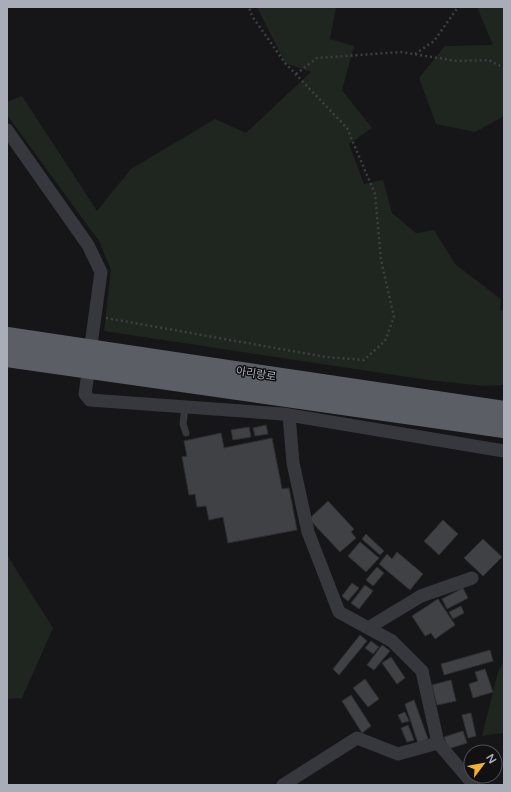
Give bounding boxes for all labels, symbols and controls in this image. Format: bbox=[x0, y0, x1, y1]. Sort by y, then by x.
street label: 아리랑로 bbox=[235, 364, 277, 384]
north arrow bbox=[463, 744, 503, 784]
text: N bbox=[483, 752, 499, 766]

